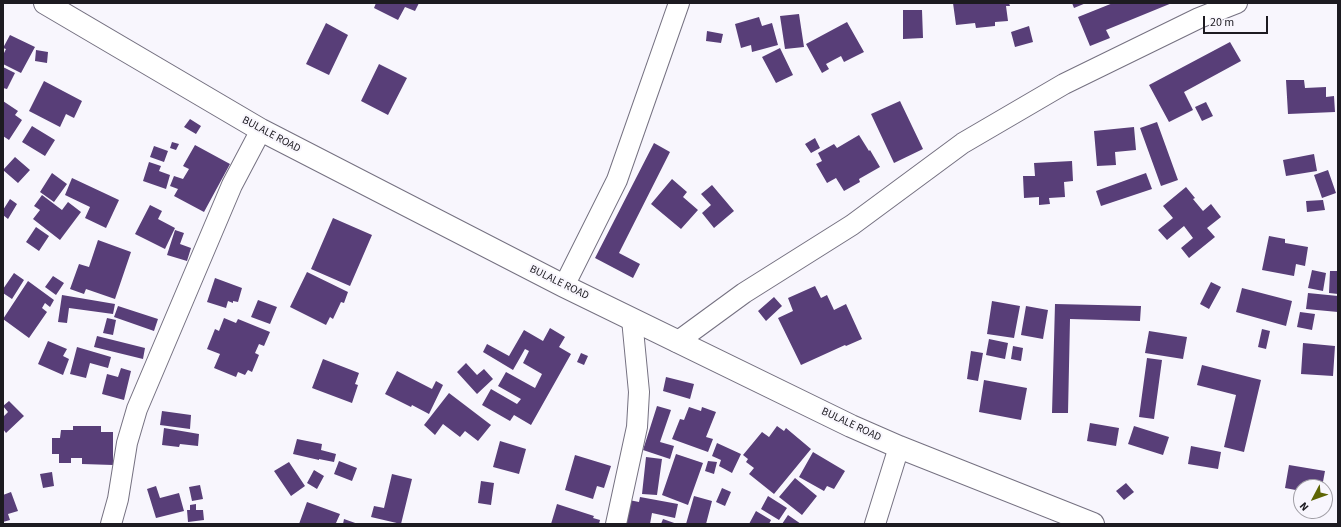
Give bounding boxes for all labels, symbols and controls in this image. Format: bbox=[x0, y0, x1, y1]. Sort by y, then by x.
scale bar bbox=[1205, 8, 1270, 34]
text: 20 m bbox=[1210, 14, 1234, 31]
street label: BULALE ROAD bbox=[239, 114, 303, 156]
street label: BULALE ROAD bbox=[527, 263, 591, 303]
street label: BULALE ROAD bbox=[819, 405, 883, 445]
north arrow bbox=[1293, 479, 1333, 519]
text: N bbox=[1296, 499, 1312, 514]

